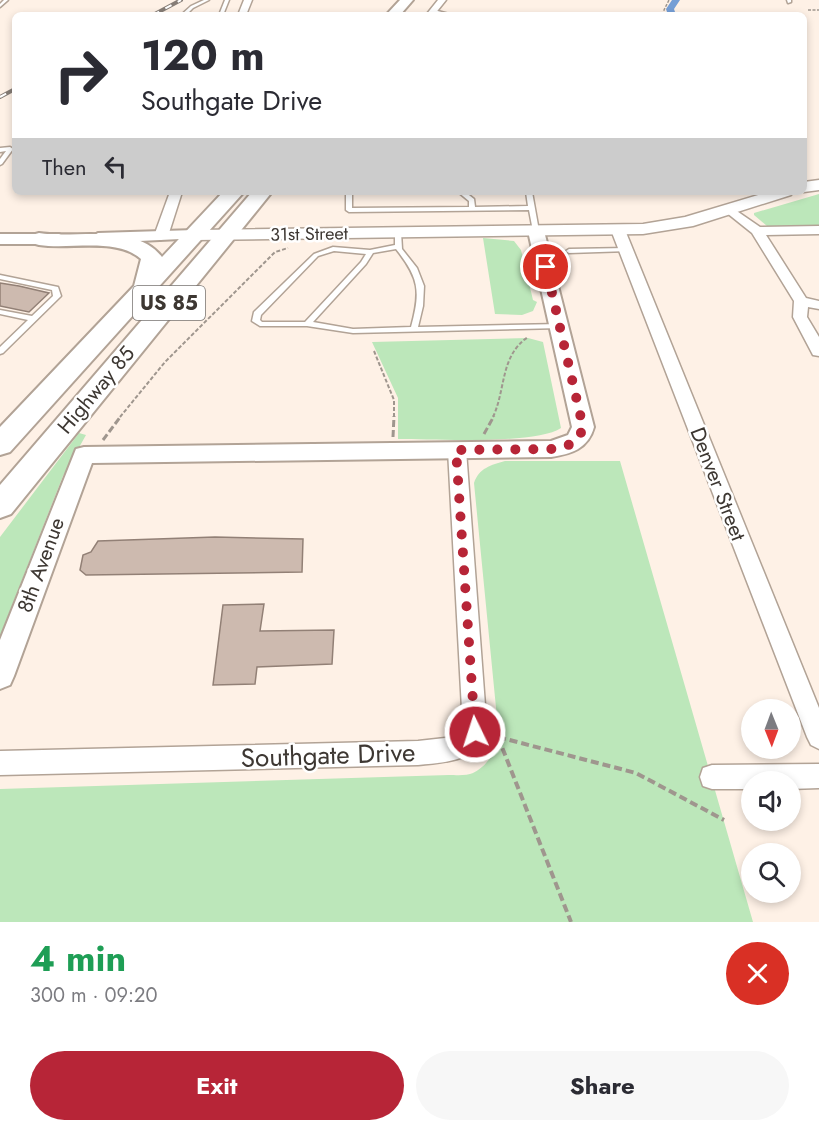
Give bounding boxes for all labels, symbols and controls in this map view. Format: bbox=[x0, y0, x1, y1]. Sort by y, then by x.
text: 120 m bbox=[141, 25, 265, 86]
icon: right bbox=[42, 36, 120, 114]
text: Southgate Drive bbox=[141, 81, 322, 120]
icon: left bbox=[99, 150, 132, 183]
text: Then bbox=[42, 151, 87, 183]
street label: 31st Street bbox=[270, 220, 349, 248]
pin bbox=[520, 241, 571, 292]
icon: arrive bbox=[529, 250, 562, 283]
road number: US 85 bbox=[133, 286, 205, 320]
street label: Highway 85 bbox=[50, 340, 142, 440]
street label: Denver Street bbox=[683, 423, 753, 545]
street label: 8th Avenue bbox=[10, 513, 72, 617]
north arrow bbox=[741, 699, 801, 759]
map controls bbox=[741, 699, 801, 903]
position arrow bbox=[443, 700, 507, 764]
street label: Southgate Drive bbox=[240, 733, 416, 777]
button: sound bbox=[741, 771, 801, 831]
button: search bbox=[741, 843, 801, 903]
text: 4 min bbox=[30, 932, 126, 984]
button: close bbox=[726, 942, 789, 1005]
text: 300 m · 09:20 bbox=[30, 981, 157, 1010]
button: Exit bbox=[30, 1051, 404, 1120]
button: Share bbox=[416, 1051, 789, 1120]

